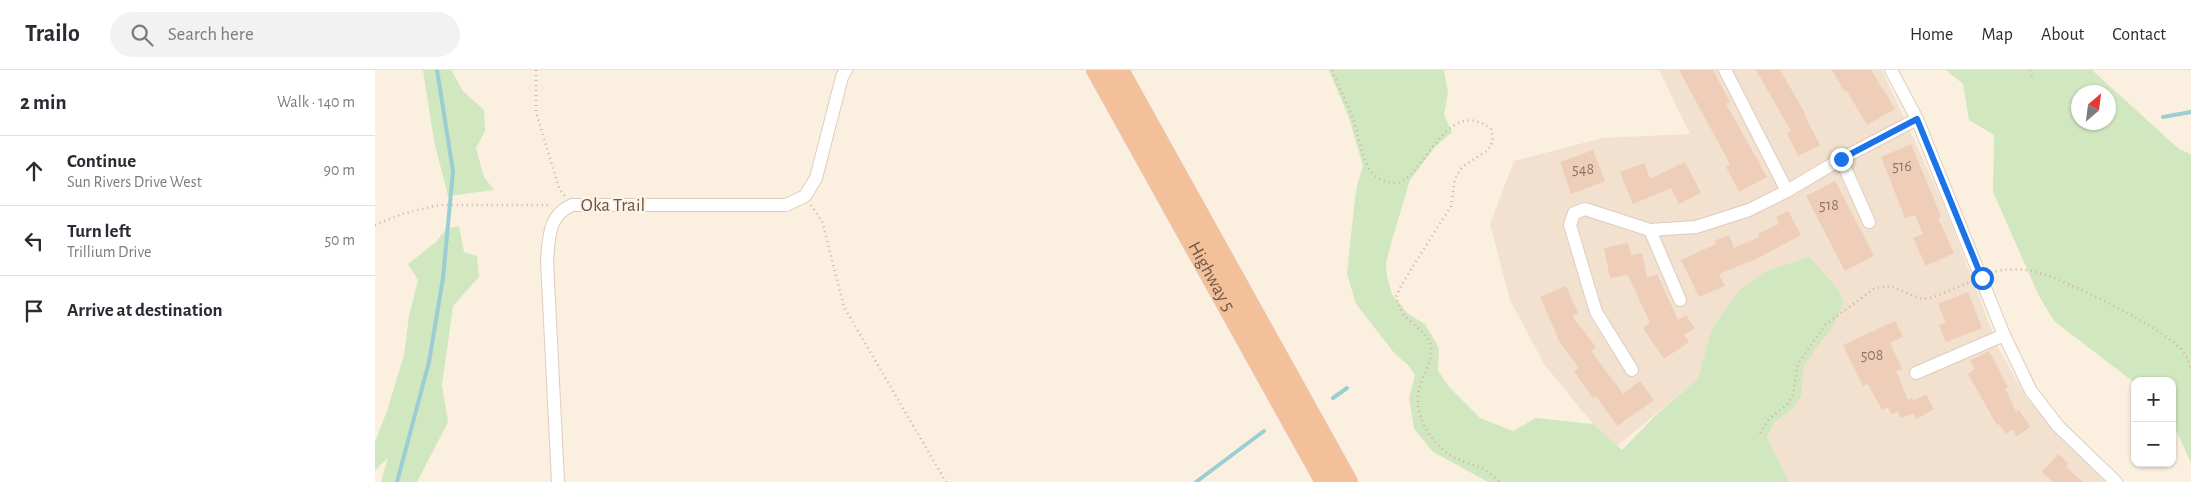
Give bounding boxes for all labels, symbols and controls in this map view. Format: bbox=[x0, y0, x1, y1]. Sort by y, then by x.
search box bbox=[110, 12, 460, 57]
icon: search bbox=[128, 21, 156, 49]
text: Trailo bbox=[25, 22, 80, 46]
text: Search here bbox=[168, 25, 254, 44]
text: Home bbox=[1910, 26, 1953, 44]
text: Map bbox=[1981, 26, 2013, 44]
text: About bbox=[2041, 26, 2084, 44]
text: Contact bbox=[2112, 26, 2166, 44]
north arrow bbox=[2071, 85, 2116, 130]
text: 2 min bbox=[20, 92, 67, 113]
text: Walk · 140 m bbox=[277, 94, 355, 110]
route end bbox=[1830, 148, 1853, 171]
text: Continue bbox=[67, 152, 136, 171]
icon: ahead bbox=[20, 157, 48, 185]
house number: 516 bbox=[1892, 158, 1912, 174]
house number: 548 bbox=[1572, 161, 1594, 177]
text: 90 m bbox=[324, 162, 355, 178]
text: Sun Rivers Drive West bbox=[67, 174, 202, 190]
street label: Oka Trail bbox=[581, 196, 645, 215]
house number: 518 bbox=[1819, 197, 1839, 213]
text: Turn left bbox=[67, 222, 131, 241]
icon: left bbox=[20, 227, 48, 255]
text: 50 m bbox=[324, 232, 355, 248]
street label: Highway 5 bbox=[1185, 238, 1239, 314]
text: Trillium Drive bbox=[67, 244, 151, 260]
route start bbox=[1971, 267, 1994, 290]
icon: arrive bbox=[20, 297, 48, 325]
text: Arrive at destination bbox=[67, 301, 223, 320]
house number: 508 bbox=[1861, 347, 1883, 363]
map controls bbox=[2131, 377, 2176, 467]
button: + bbox=[2131, 377, 2176, 422]
button: − bbox=[2131, 422, 2176, 467]

